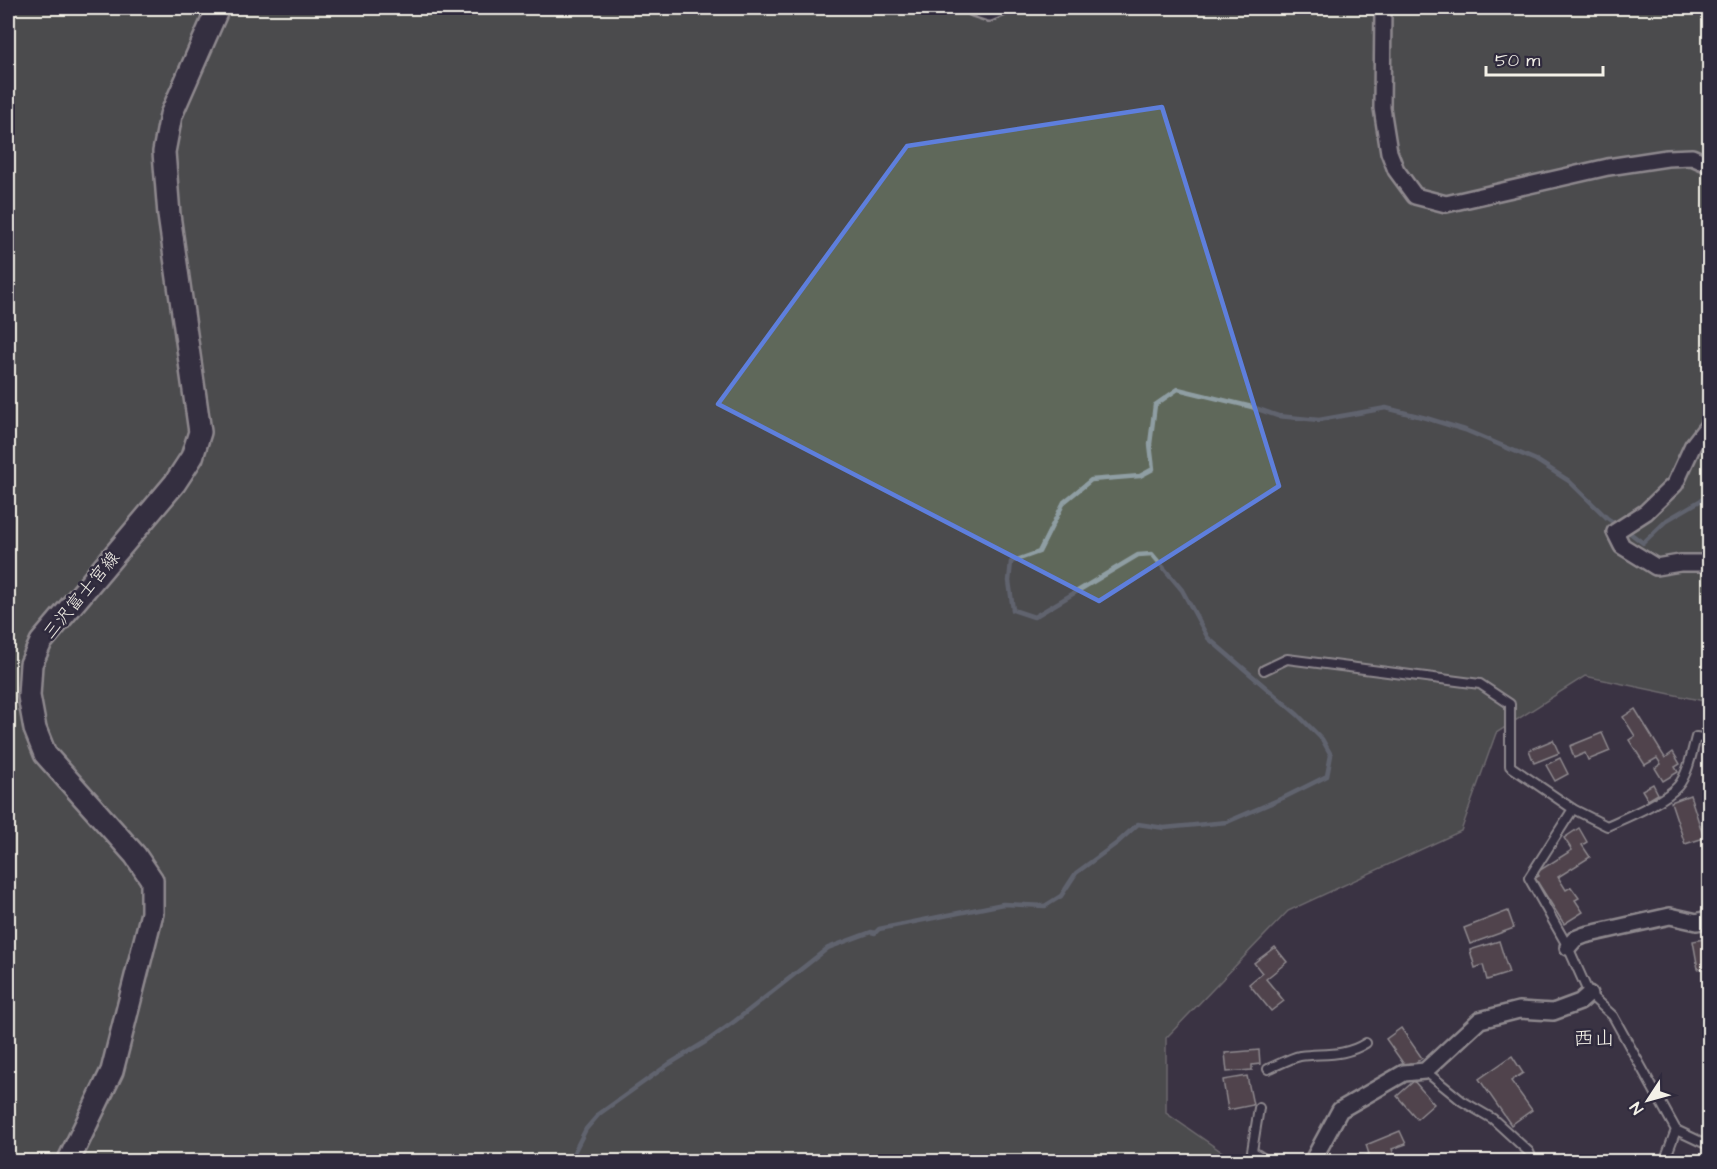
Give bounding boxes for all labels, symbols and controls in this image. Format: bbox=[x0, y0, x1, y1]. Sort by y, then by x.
scale bar bbox=[1486, 39, 1603, 77]
text: 50 m bbox=[1495, 48, 1540, 73]
street label: 三沢富士宮線 bbox=[37, 546, 126, 645]
district label: 西山 bbox=[1573, 1024, 1615, 1053]
north arrow bbox=[1618, 1070, 1678, 1130]
text: N bbox=[1625, 1098, 1649, 1119]

